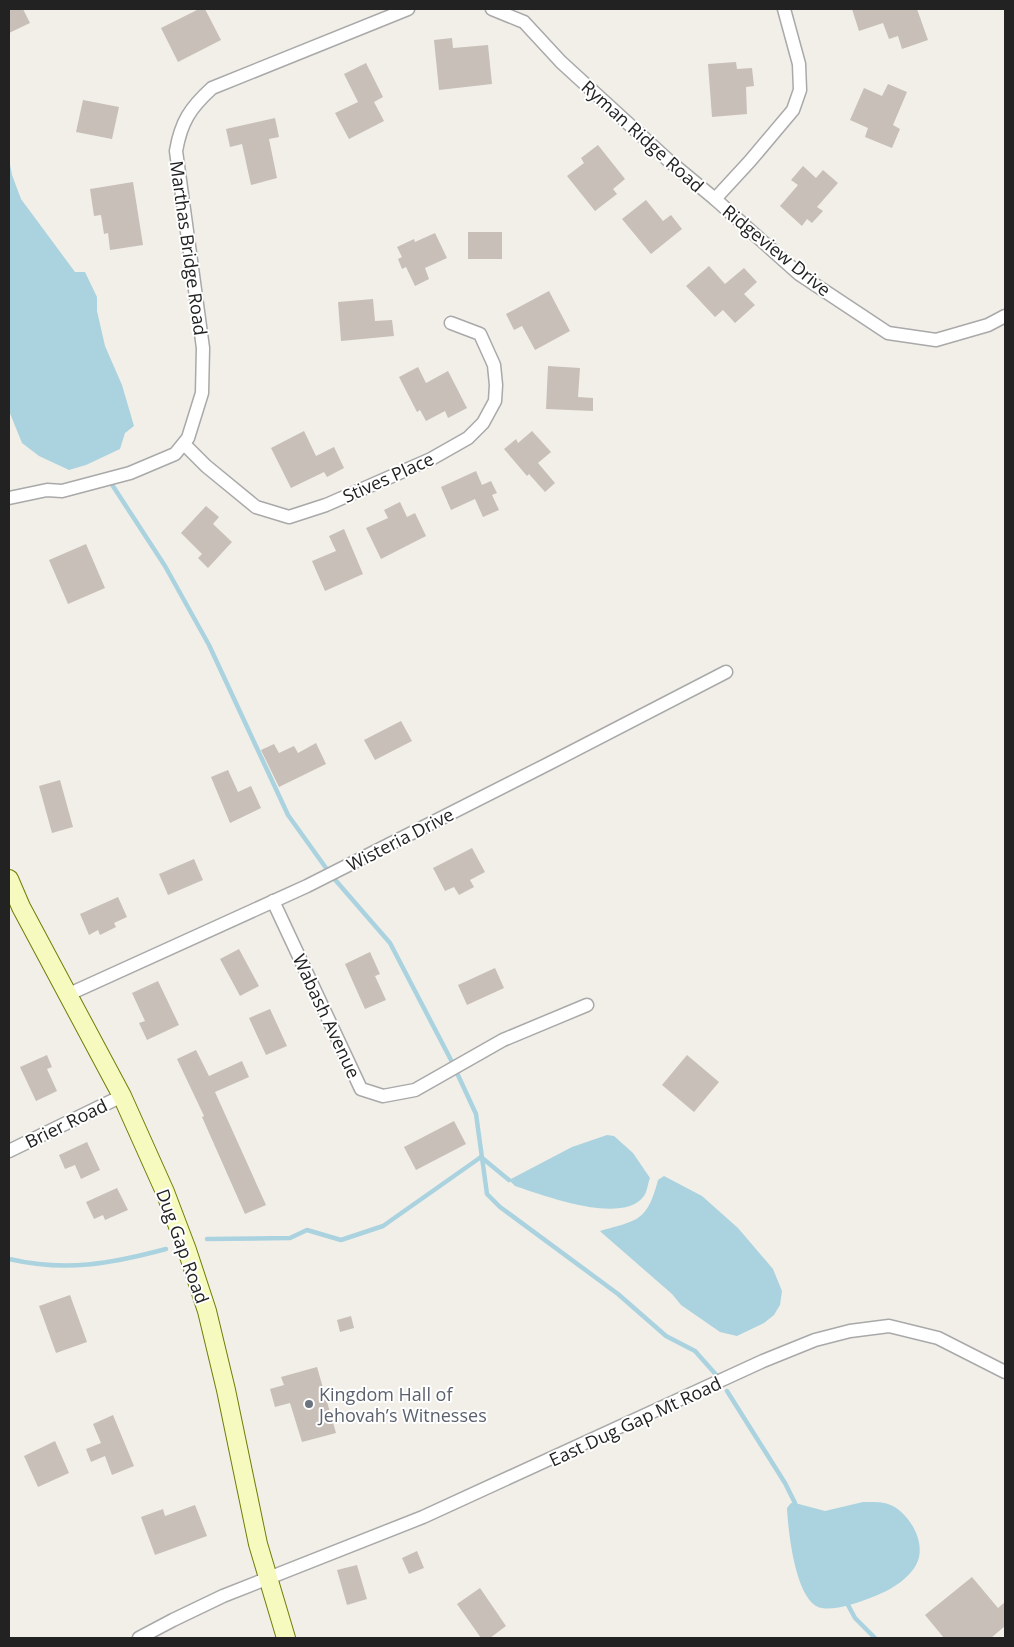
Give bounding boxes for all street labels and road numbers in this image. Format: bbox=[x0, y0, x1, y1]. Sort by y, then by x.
street label: Ryman Ridge Road bbox=[577, 75, 709, 197]
street label: Marthas Bridge Road bbox=[165, 159, 213, 337]
street label: Ridgeview Drive bbox=[718, 199, 836, 301]
street label: Stives Place bbox=[339, 446, 437, 508]
street label: Wisteria Drive bbox=[342, 802, 458, 876]
street label: Wabash Avenue bbox=[288, 950, 366, 1082]
street label: Brier Road bbox=[21, 1093, 111, 1153]
street label: Dug Gap Road bbox=[151, 1185, 215, 1307]
street label: East Dug Gap Mt Road bbox=[545, 1371, 725, 1471]

